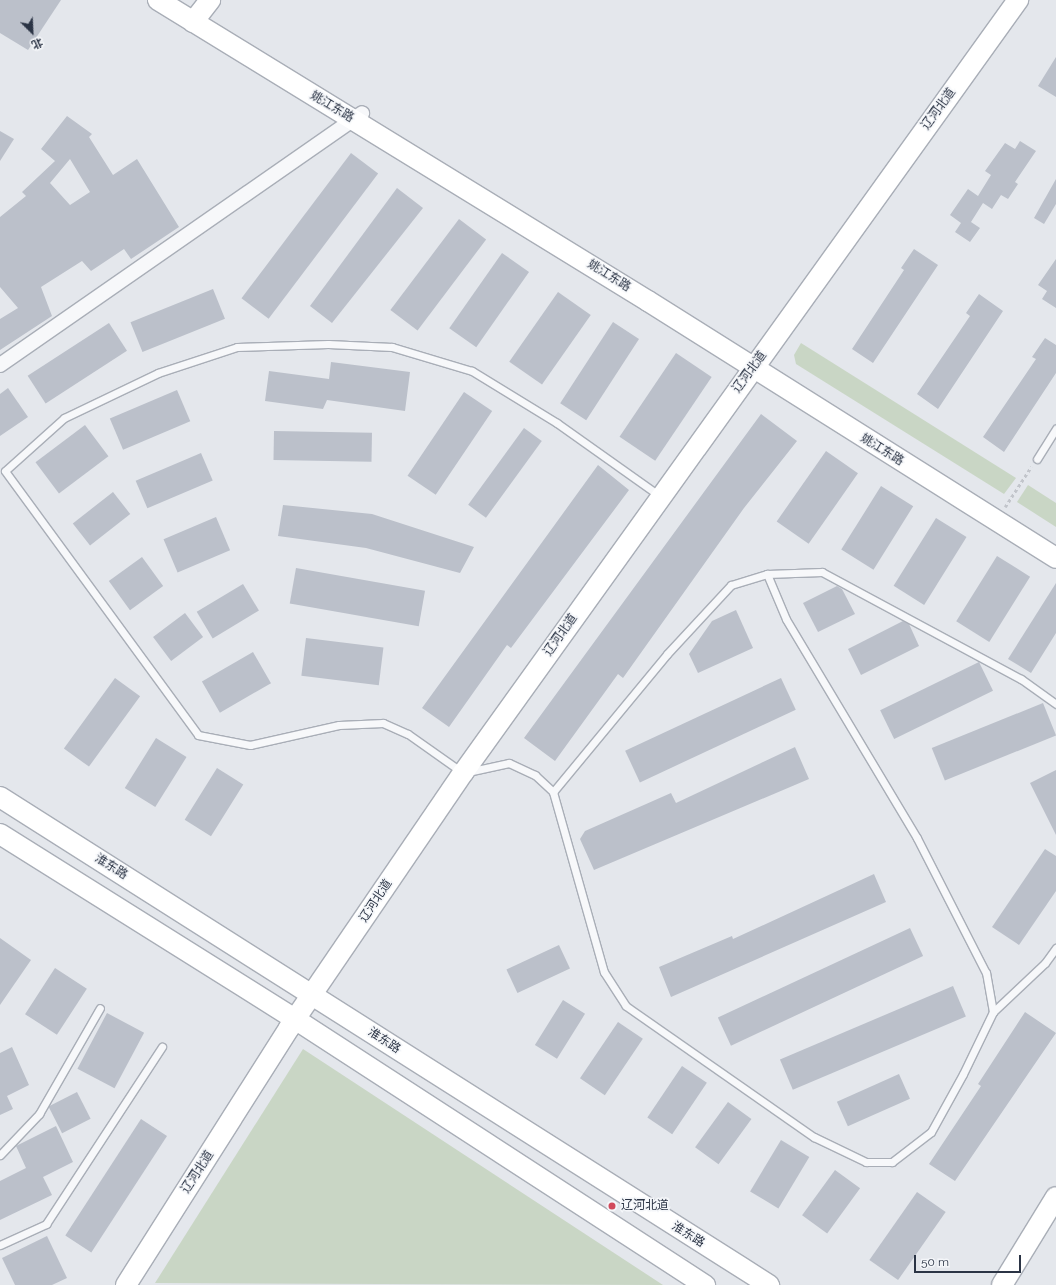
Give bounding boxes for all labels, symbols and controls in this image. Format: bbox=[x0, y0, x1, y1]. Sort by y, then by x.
north arrow bbox=[12, 12, 52, 52]
text: 北 bbox=[29, 35, 45, 52]
street label: 辽河北道 bbox=[919, 85, 959, 133]
street label: 姚江东路 bbox=[308, 88, 356, 126]
street label: 姚江东路 bbox=[585, 257, 633, 295]
street label: 辽河北道 bbox=[730, 348, 770, 396]
street label: 姚江东路 bbox=[858, 431, 906, 469]
street label: 辽河北道 bbox=[541, 611, 581, 659]
street label: 淮东路 bbox=[92, 851, 130, 883]
street label: 辽河北道 bbox=[357, 877, 395, 925]
street label: 淮东路 bbox=[365, 1025, 403, 1057]
street label: 辽河北道 bbox=[179, 1148, 217, 1196]
place label: 辽河北道 bbox=[621, 1199, 669, 1213]
marker: 辽河北道 bbox=[606, 1200, 618, 1212]
street label: 淮东路 bbox=[669, 1219, 707, 1251]
scale bar bbox=[916, 1247, 1023, 1273]
text: 50 m bbox=[921, 1255, 949, 1269]

